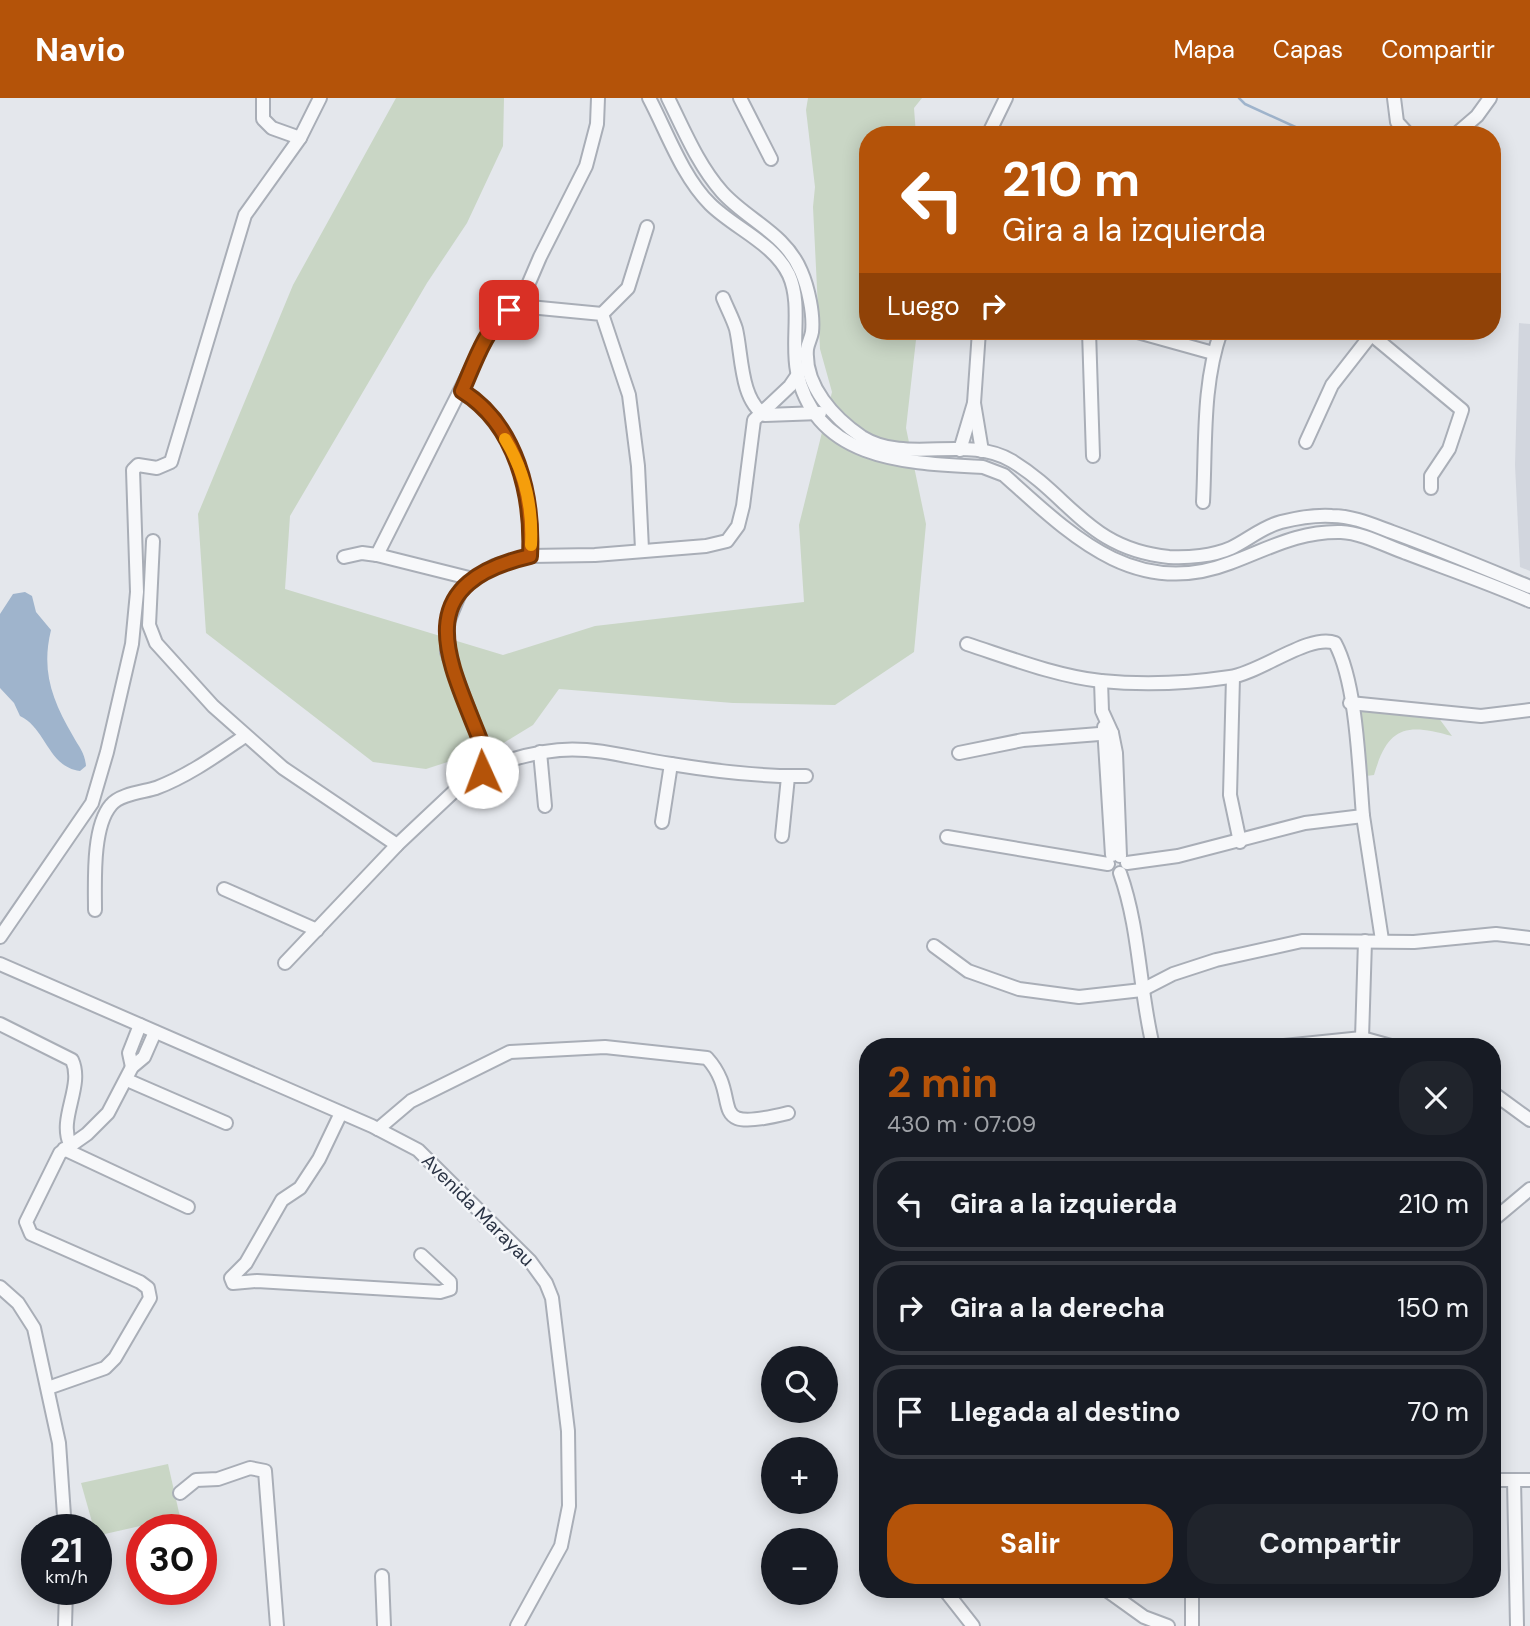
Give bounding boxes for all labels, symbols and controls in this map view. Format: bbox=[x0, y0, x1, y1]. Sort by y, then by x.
text: Navio bbox=[35, 28, 126, 71]
text: Mapa bbox=[1173, 34, 1235, 65]
text: Capas bbox=[1273, 34, 1343, 65]
text: Compartir bbox=[1381, 34, 1495, 65]
text: 210 m bbox=[1002, 147, 1140, 211]
icon: left bbox=[887, 154, 978, 245]
text: Gira a la izquierda bbox=[1002, 209, 1266, 251]
pin bbox=[479, 280, 539, 340]
icon: right bbox=[974, 287, 1012, 325]
text: Luego bbox=[887, 289, 960, 323]
icon: arrive bbox=[490, 291, 528, 329]
position arrow bbox=[445, 735, 519, 809]
text: 2 min bbox=[887, 1055, 998, 1110]
button: close bbox=[1399, 1061, 1473, 1135]
text: 430 m · 07:09 bbox=[887, 1109, 1036, 1139]
street label: Avenida Marayau bbox=[416, 1148, 540, 1272]
icon: left bbox=[891, 1185, 929, 1223]
text: Gira a la izquierda bbox=[950, 1187, 1177, 1221]
text: 210 m bbox=[1398, 1187, 1469, 1221]
icon: right bbox=[891, 1289, 929, 1327]
text: Gira a la derecha bbox=[950, 1291, 1165, 1325]
text: 150 m bbox=[1397, 1291, 1469, 1325]
map controls bbox=[761, 1346, 838, 1605]
button: search bbox=[761, 1346, 838, 1423]
icon: arrive bbox=[891, 1393, 929, 1431]
text: Llegada al destino bbox=[950, 1395, 1181, 1429]
text: 70 m bbox=[1408, 1395, 1469, 1429]
button: + bbox=[761, 1437, 838, 1514]
button: Salir bbox=[887, 1504, 1173, 1584]
button: Compartir bbox=[1187, 1504, 1473, 1584]
speed limit sign: 30 bbox=[126, 1514, 217, 1605]
text: 21 bbox=[50, 1527, 83, 1573]
button: − bbox=[761, 1528, 838, 1605]
text: km/h bbox=[45, 1565, 88, 1589]

